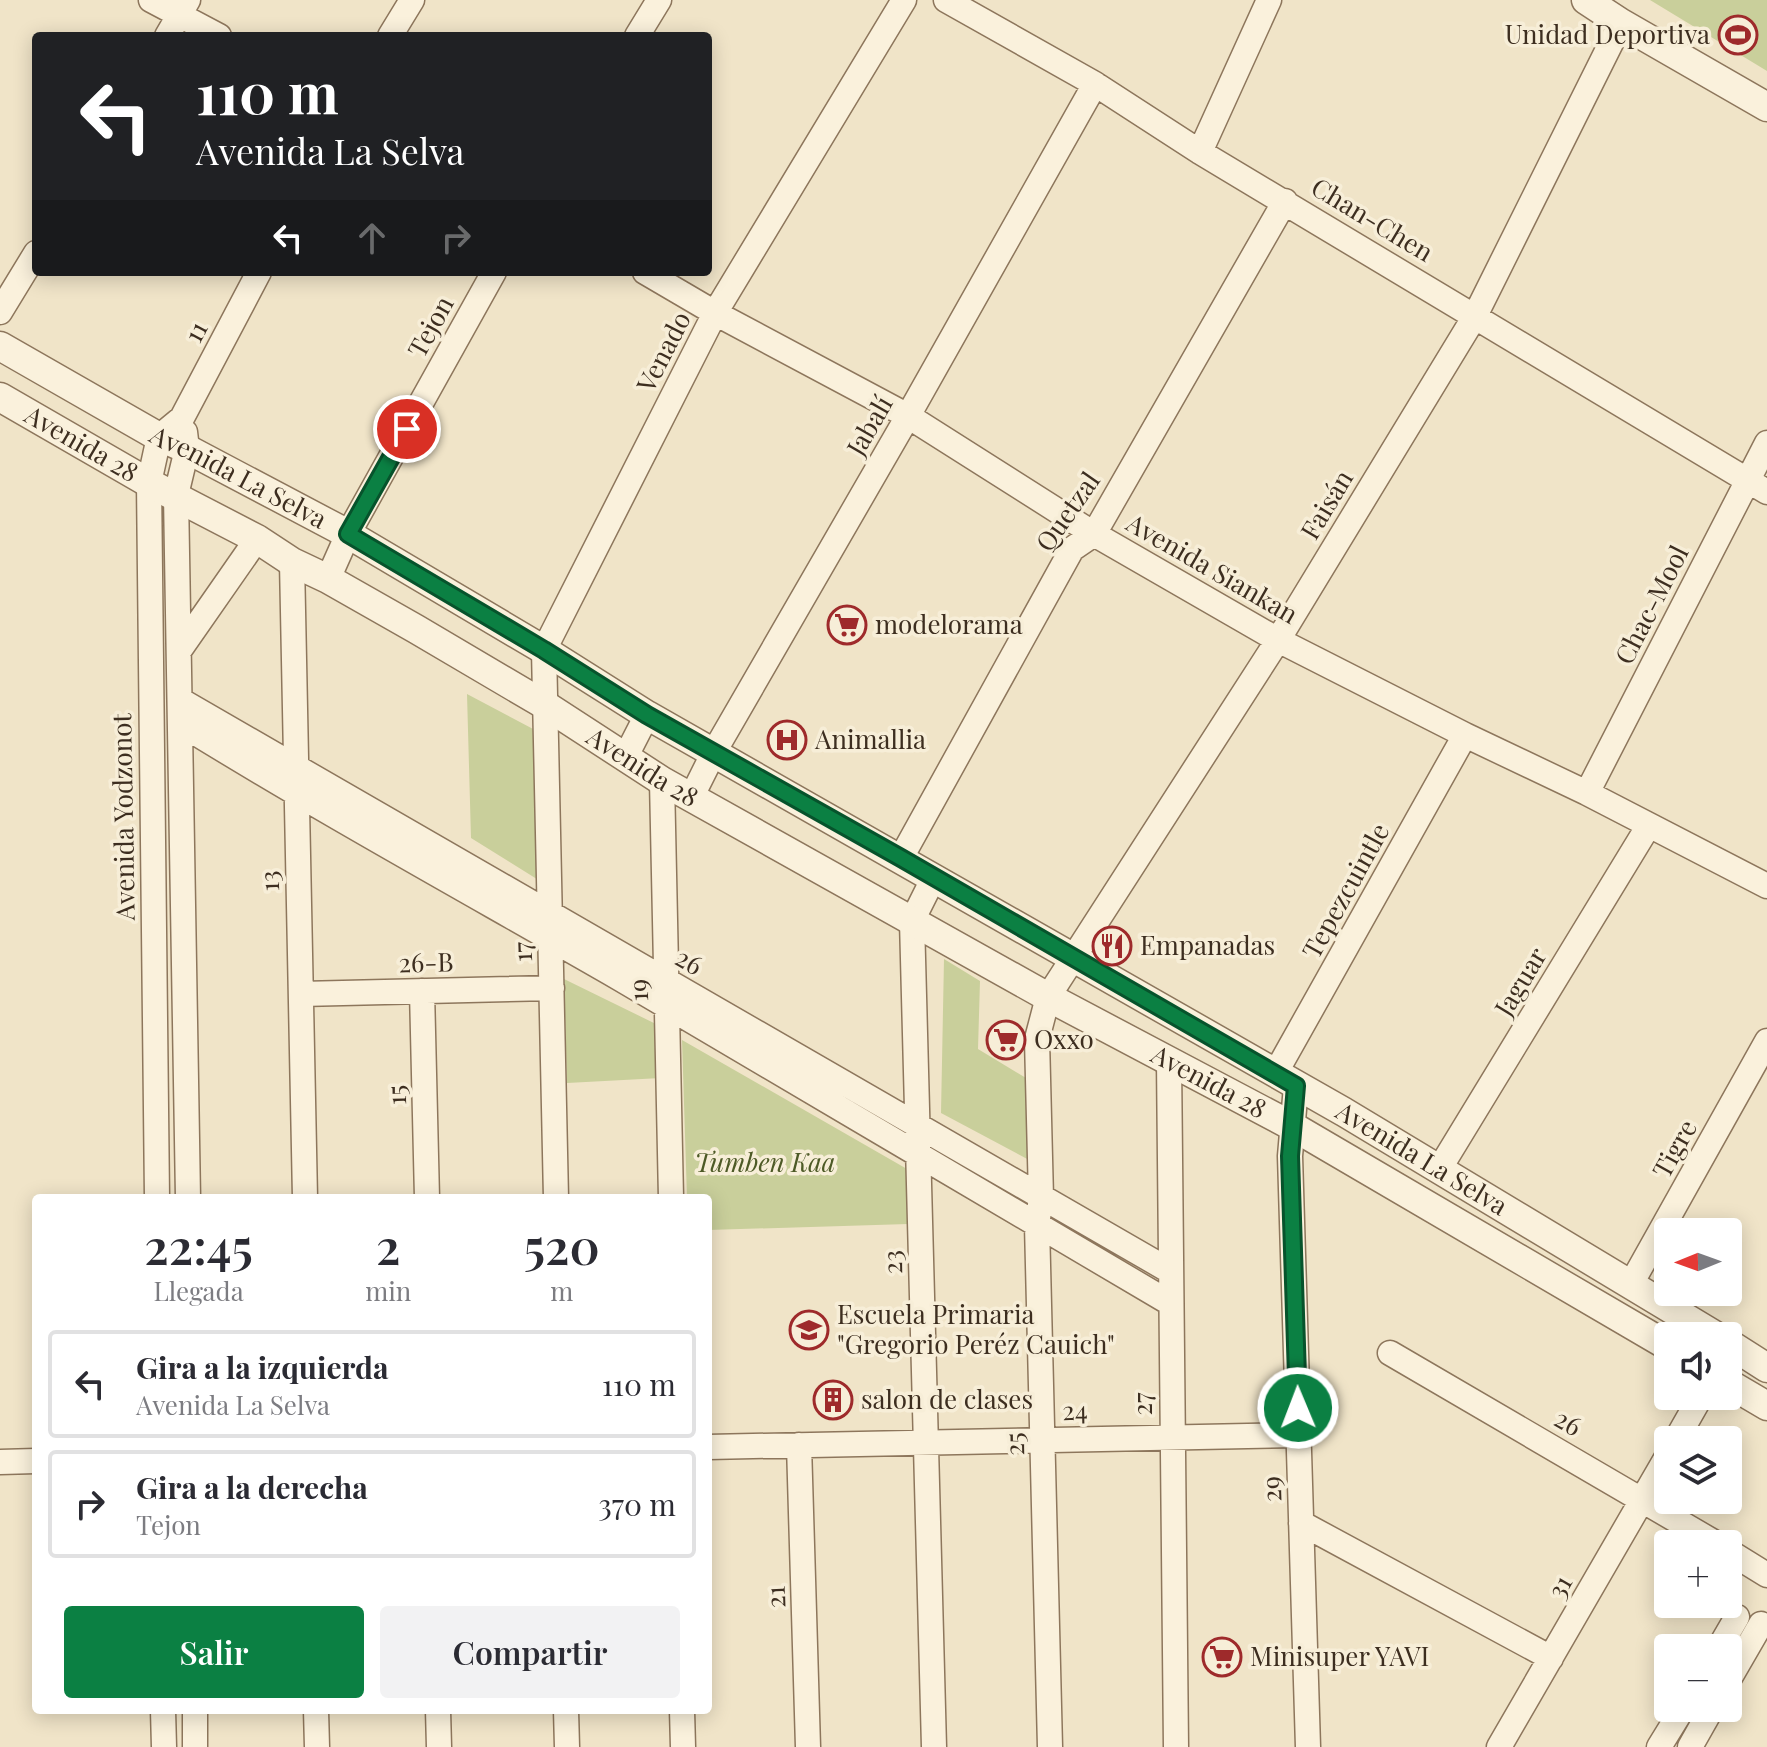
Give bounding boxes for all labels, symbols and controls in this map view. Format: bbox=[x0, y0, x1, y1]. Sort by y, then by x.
sports icon: Unidad Deportiva bbox=[1717, 14, 1759, 56]
place label: Unidad Deportiva bbox=[1505, 16, 1710, 51]
text: 110 m bbox=[196, 54, 339, 129]
icon: left bbox=[64, 64, 168, 168]
text: Avenida La Selva bbox=[196, 126, 465, 174]
street label: Chan-Chen bbox=[1305, 169, 1441, 269]
icon: left bbox=[266, 216, 310, 260]
icon: ahead bbox=[350, 216, 394, 260]
icon: right bbox=[434, 216, 478, 260]
street label: Tejon bbox=[399, 289, 461, 363]
street label: Venado bbox=[627, 305, 698, 398]
street label: 11 bbox=[175, 314, 215, 348]
street label: Jabalí bbox=[837, 389, 900, 462]
pin bbox=[373, 395, 441, 463]
street label: Avenida 28 bbox=[18, 396, 145, 489]
icon: arrive bbox=[385, 407, 429, 451]
street label: Avenida La Selva bbox=[143, 416, 333, 536]
street label: Faisán bbox=[1291, 463, 1360, 545]
street label: Quetzal bbox=[1027, 464, 1107, 558]
street label: Avenida Siankan bbox=[1120, 504, 1305, 631]
street label: Chac-Mool bbox=[1606, 539, 1696, 670]
supermarket icon: modelorama bbox=[826, 604, 868, 646]
place label: modelorama bbox=[875, 606, 1023, 641]
street label: Avenida Yodzonot bbox=[103, 712, 142, 922]
street label: Avenida 28 bbox=[580, 717, 705, 814]
hospital icon: Animallia bbox=[766, 719, 808, 761]
place label: Animallia bbox=[814, 721, 926, 756]
street label: Tepezcuintle bbox=[1293, 817, 1396, 964]
street label: 13 bbox=[251, 870, 286, 892]
restaurant icon: Empanadas bbox=[1091, 925, 1133, 967]
place label: Empanadas bbox=[1140, 927, 1275, 962]
street label: 26 bbox=[670, 939, 710, 982]
street label: Jaguar bbox=[1485, 940, 1554, 1023]
street label: 17 bbox=[504, 941, 539, 963]
street label: 26-B bbox=[398, 944, 454, 979]
street label: 19 bbox=[620, 978, 655, 1002]
supermarket icon: Oxxo bbox=[985, 1019, 1027, 1061]
place label: Oxxo bbox=[1034, 1021, 1094, 1056]
street label: Avenida 28 bbox=[1145, 1035, 1273, 1125]
street label: 15 bbox=[378, 1085, 413, 1105]
street label: Avenida La Selva bbox=[1329, 1092, 1515, 1223]
street label: Tigre bbox=[1643, 1113, 1704, 1184]
park label: Tumben Kaa bbox=[695, 1144, 835, 1179]
text: 22:45 bbox=[144, 1213, 253, 1277]
text: 2 bbox=[376, 1213, 400, 1277]
text: 520 bbox=[524, 1213, 600, 1277]
north arrow bbox=[1654, 1218, 1742, 1306]
map controls bbox=[1654, 1218, 1742, 1722]
street label: 23 bbox=[874, 1250, 909, 1274]
text: Llegada bbox=[154, 1273, 244, 1308]
text: min bbox=[365, 1273, 411, 1308]
text: m bbox=[550, 1273, 573, 1308]
place label: Escuela Primaria "Gregorio Peréz Cauich" bbox=[837, 1296, 1115, 1361]
school or university icon: Escuela Primaria "Gregorio Peréz Cauich" bbox=[788, 1309, 830, 1351]
button: sound bbox=[1654, 1322, 1742, 1410]
text: Gira a la izquierda bbox=[136, 1347, 389, 1387]
icon: left bbox=[68, 1362, 112, 1406]
text: 110 m bbox=[602, 1364, 676, 1404]
position arrow bbox=[1256, 1366, 1340, 1450]
building icon: salon de clases bbox=[812, 1379, 854, 1421]
place label: salon de clases bbox=[861, 1381, 1033, 1416]
text: Avenida La Selva bbox=[136, 1387, 330, 1422]
street label: 24 bbox=[1062, 1392, 1088, 1427]
street label: 27 bbox=[1124, 1392, 1159, 1416]
street label: 26 bbox=[1549, 1400, 1589, 1443]
button: layers bbox=[1654, 1426, 1742, 1514]
street label: 25 bbox=[996, 1432, 1031, 1456]
text: Gira a la derecha bbox=[136, 1467, 368, 1507]
street label: 29 bbox=[1253, 1476, 1288, 1503]
icon: right bbox=[68, 1482, 112, 1526]
text: 370 m bbox=[598, 1484, 676, 1524]
text: Tejon bbox=[136, 1507, 201, 1542]
button: + bbox=[1654, 1530, 1742, 1618]
street label: 31 bbox=[1538, 1568, 1579, 1604]
street label: 21 bbox=[757, 1585, 792, 1609]
button: Salir bbox=[64, 1606, 364, 1698]
button: Compartir bbox=[380, 1606, 680, 1698]
button: − bbox=[1654, 1634, 1742, 1722]
supermarket icon: Minisuper YAVI bbox=[1201, 1636, 1243, 1678]
place label: Minisuper YAVI bbox=[1250, 1638, 1429, 1673]

